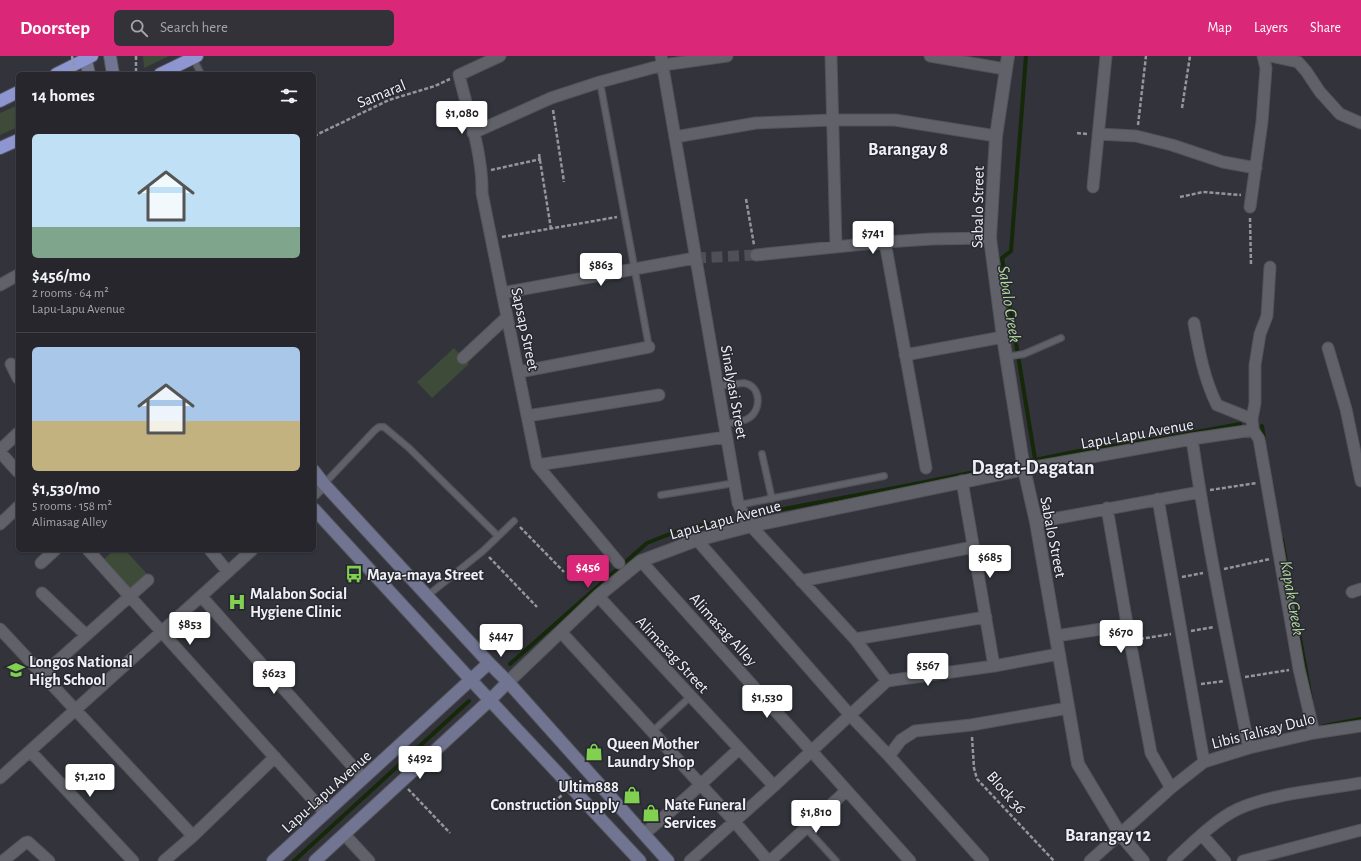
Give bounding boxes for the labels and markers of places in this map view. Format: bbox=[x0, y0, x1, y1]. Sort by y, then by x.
pin: $1,080 bbox=[429, 101, 495, 135]
pin: $741 bbox=[849, 221, 897, 255]
pin: $863 bbox=[577, 253, 625, 287]
pin: $685 bbox=[966, 545, 1014, 579]
pin: $456 bbox=[564, 555, 612, 589]
bus stop icon: Maya-maya Street bbox=[344, 564, 364, 584]
place label: Maya-maya Street bbox=[367, 567, 484, 584]
place label: Malabon Social Hygiene Clinic bbox=[250, 586, 347, 621]
hospital icon: Malabon Social Hygiene Clinic bbox=[227, 592, 247, 612]
pin: $853 bbox=[166, 612, 214, 646]
pin: $670 bbox=[1097, 620, 1145, 654]
pin: $447 bbox=[477, 624, 525, 658]
pin: $567 bbox=[904, 653, 952, 687]
place label: Longos National High School bbox=[29, 654, 133, 688]
school or university icon: Longos National High School bbox=[6, 660, 26, 680]
pin: $623 bbox=[250, 661, 298, 695]
pin: $1,530 bbox=[734, 685, 800, 719]
place label: Queen Mother Laundry Shop bbox=[607, 736, 700, 771]
shop icon: Queen Mother Laundry Shop bbox=[584, 742, 604, 762]
pin: $492 bbox=[396, 746, 444, 780]
pin: $1,210 bbox=[57, 764, 123, 798]
place label: Ultim888 Construction Supply bbox=[490, 779, 620, 814]
shop icon: Ultim888 Construction Supply bbox=[622, 785, 642, 805]
place label: Nate Funeral Services bbox=[664, 797, 746, 831]
pin: $1,810 bbox=[783, 800, 849, 834]
shop icon: Nate Funeral Services bbox=[641, 803, 661, 823]

